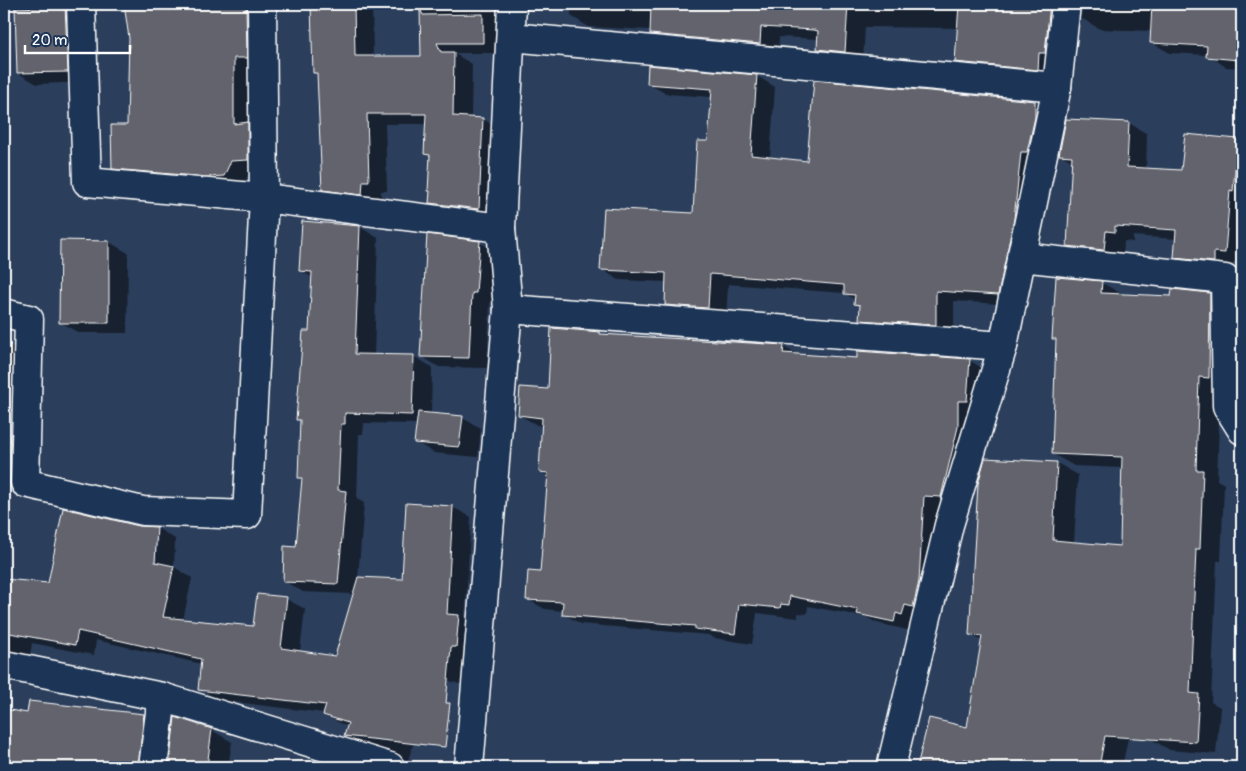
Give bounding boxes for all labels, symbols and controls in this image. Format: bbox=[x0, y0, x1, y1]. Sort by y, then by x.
scale bar bbox=[25, 22, 130, 54]
text: 20 m bbox=[32, 31, 67, 50]

